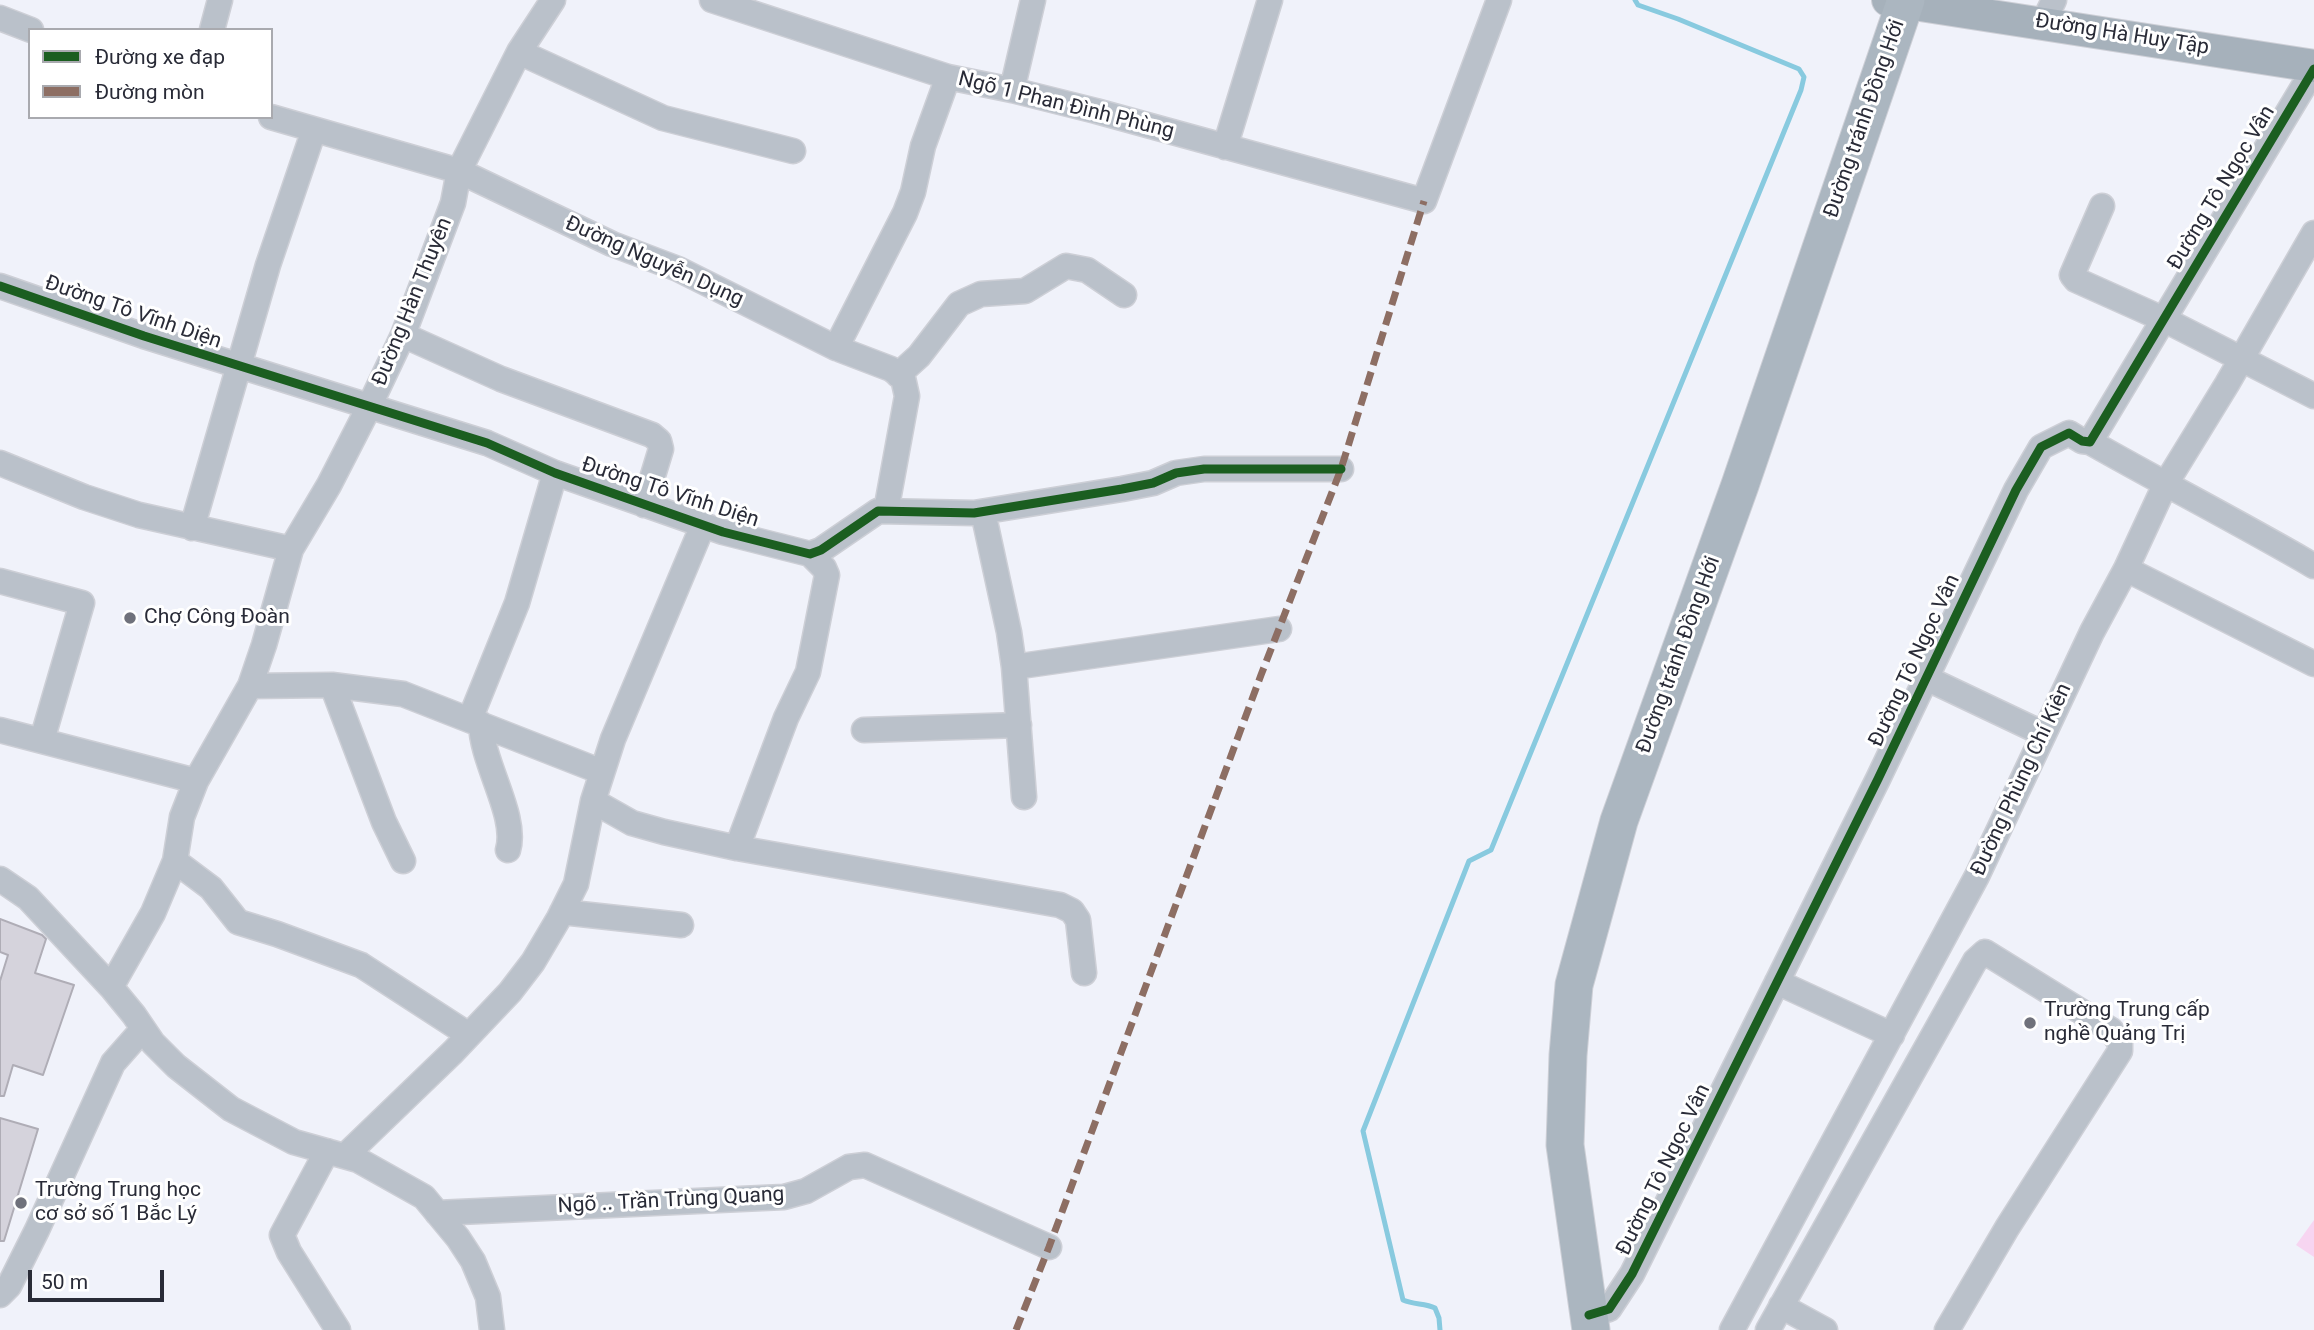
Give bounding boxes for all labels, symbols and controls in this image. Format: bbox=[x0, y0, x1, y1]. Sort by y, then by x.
street label: Đường Hà Huy Tập bbox=[2033, 9, 2211, 61]
street label: Đường tránh Đồng Hới bbox=[1819, 17, 1911, 221]
legend bbox=[28, 28, 273, 119]
text: Đường xe đạp bbox=[95, 45, 225, 69]
street label: Ngõ 1 Phan Đình Phùng bbox=[956, 67, 1176, 145]
text: Đường mòn bbox=[95, 80, 205, 104]
street label: Đường Tô Ngọc Vân bbox=[2163, 101, 2281, 275]
street label: Đường Nguyễn Dụng bbox=[561, 211, 747, 313]
street label: Đường Hàn Thuyên bbox=[368, 214, 458, 390]
street label: Đường Tô Vĩnh Diện bbox=[41, 271, 225, 355]
street label: Đường Tô Vĩnh Diện bbox=[578, 452, 762, 534]
street label: Đường tránh Đồng Hới bbox=[1632, 553, 1726, 757]
street label: Đường Tô Ngọc Vân bbox=[1864, 571, 1966, 751]
place label: Chợ Công Đoàn bbox=[144, 605, 290, 631]
marker: Chợ Công Đoàn bbox=[122, 610, 138, 626]
street label: Đường Phùng Chí Kiên bbox=[1966, 680, 2078, 880]
place label: Trường Trung cấp nghề Quảng Trị bbox=[2044, 998, 2210, 1048]
marker: Trường Trung cấp nghề Quảng Trị bbox=[2022, 1015, 2038, 1031]
street label: Đường Tô Ngọc Vân bbox=[1612, 1080, 1716, 1260]
place label: Trường Trung học cơ sở số 1 Bắc Lý bbox=[35, 1178, 201, 1228]
street label: Ngõ .. Trần Trùng Quang bbox=[557, 1182, 785, 1220]
marker: Trường Trung học cơ sở số 1 Bắc Lý bbox=[13, 1195, 29, 1211]
scale bar bbox=[32, 1256, 168, 1300]
text: 50 m bbox=[41, 1270, 88, 1294]

